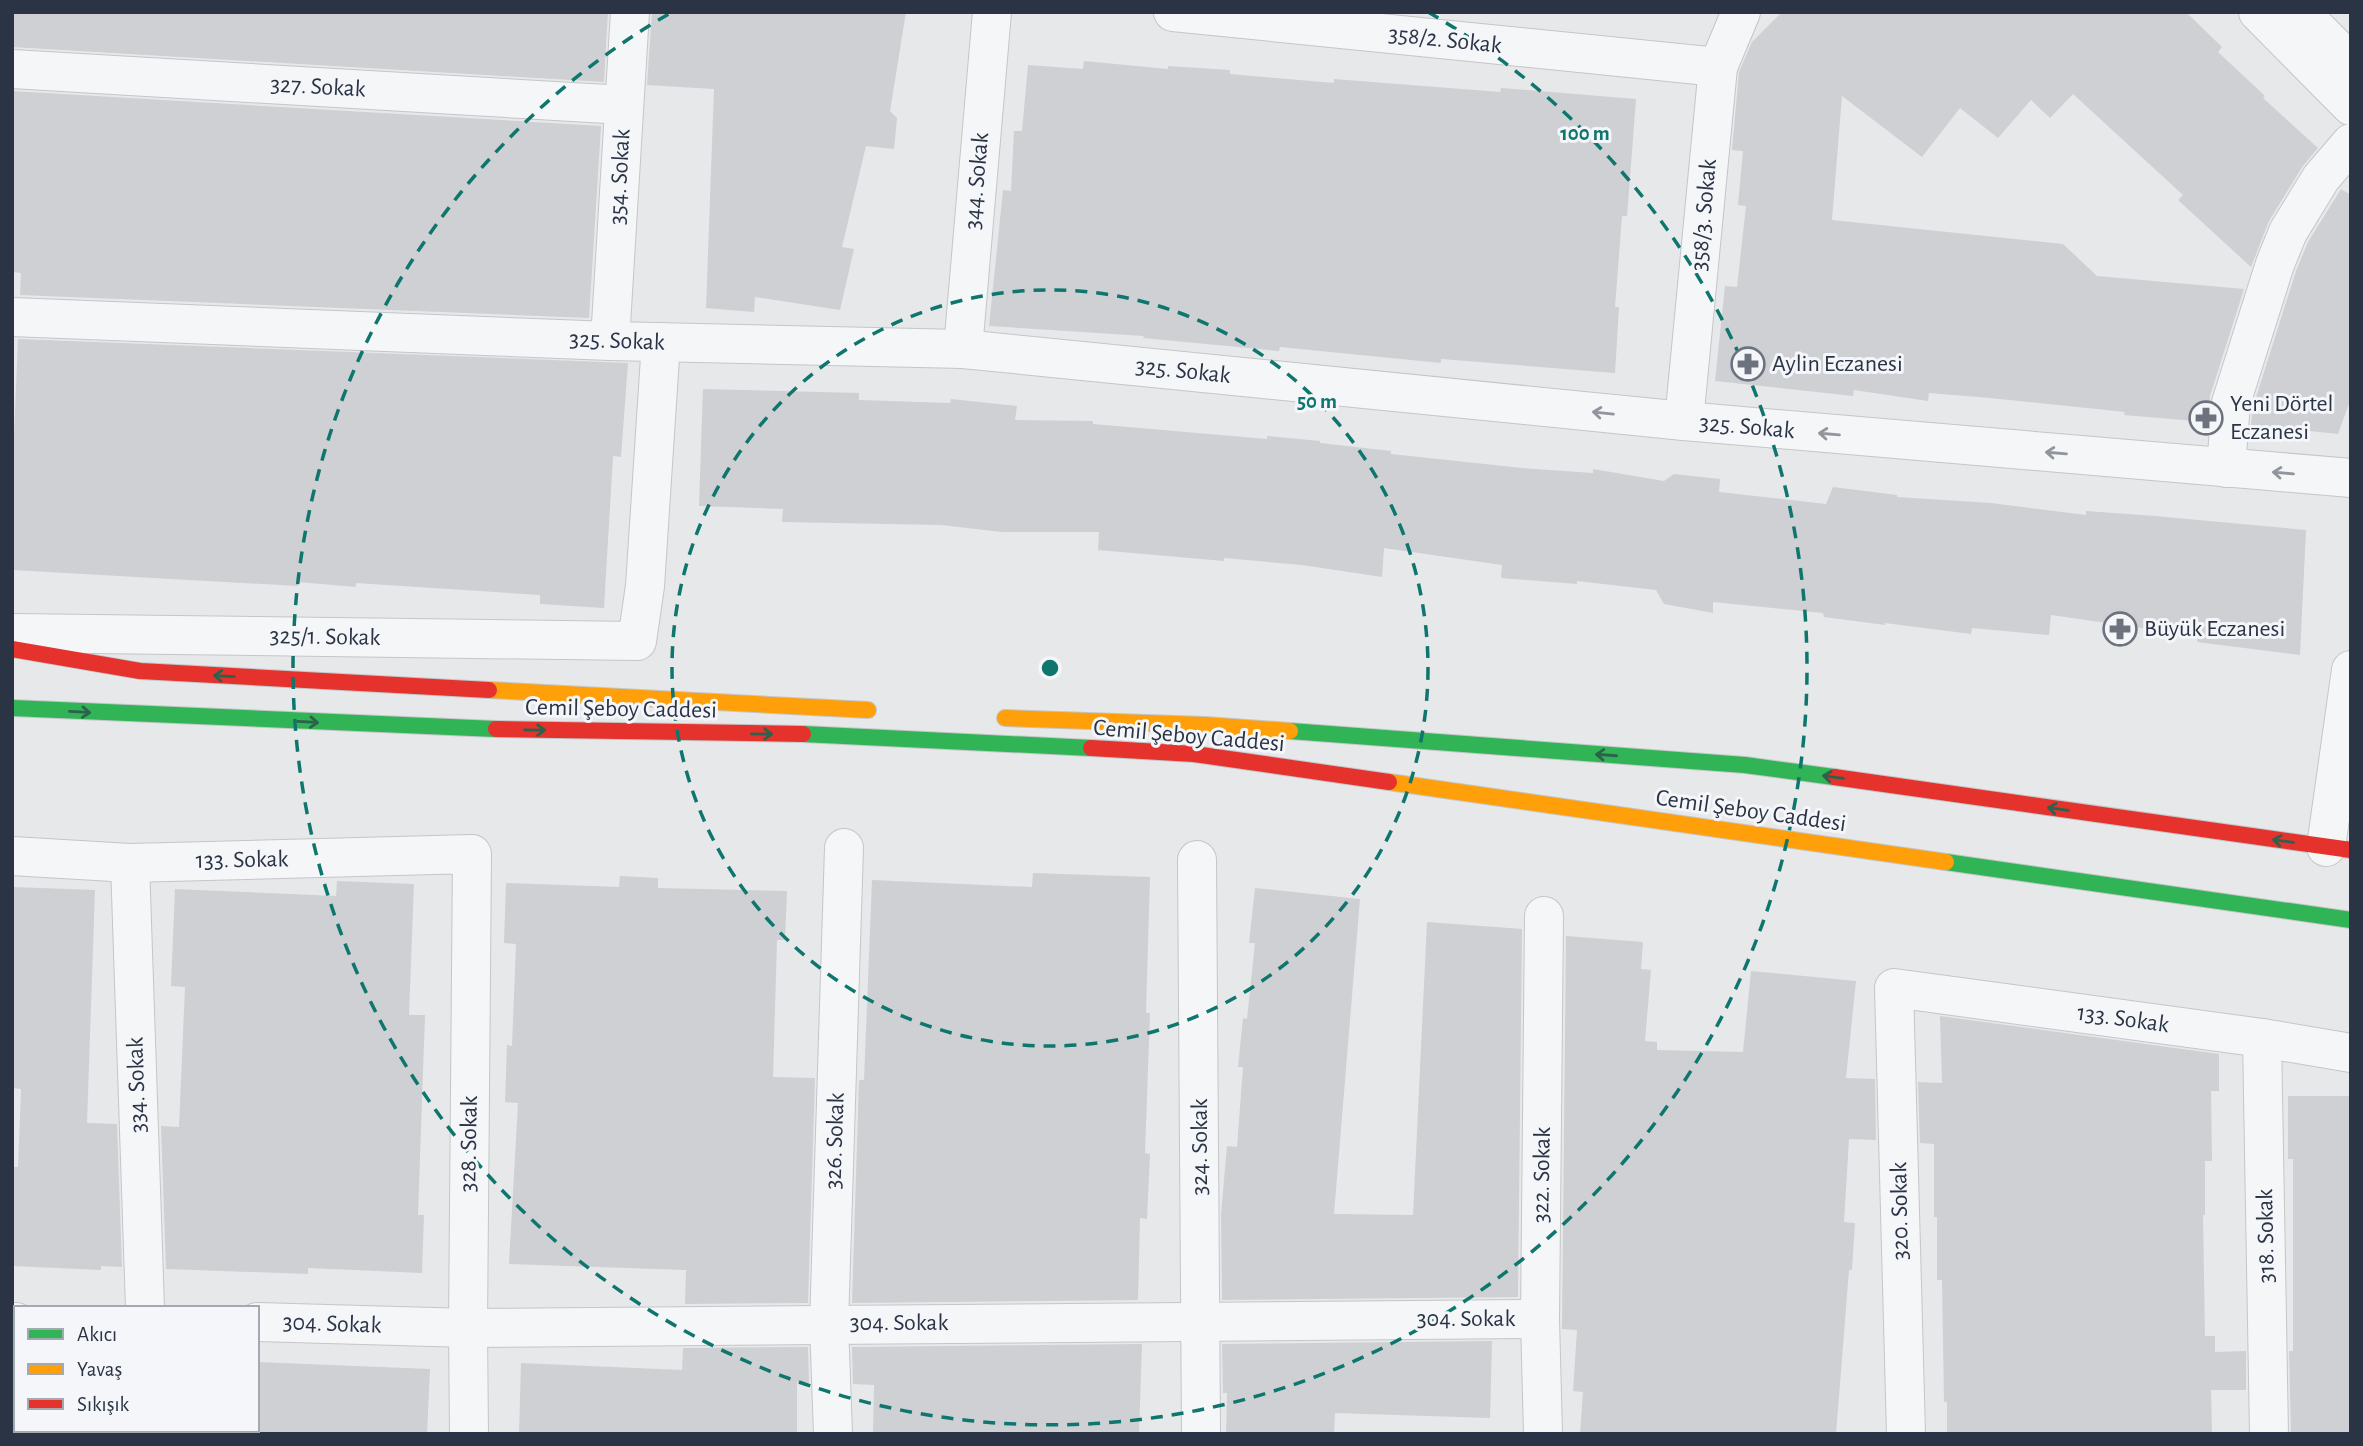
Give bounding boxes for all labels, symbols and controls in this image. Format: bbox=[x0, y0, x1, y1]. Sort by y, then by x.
street label: 358/2. Sokak bbox=[1387, 22, 1503, 58]
street label: 327. Sokak bbox=[270, 73, 366, 101]
text: 100 m bbox=[1560, 123, 1610, 144]
street label: 354. Sokak bbox=[606, 128, 634, 226]
street label: 344. Sokak bbox=[961, 131, 993, 231]
street label: 358/3. Sokak bbox=[1687, 158, 1721, 272]
street label: 325. Sokak bbox=[569, 327, 665, 355]
pharmacy icon: Aylin Eczanesi bbox=[1729, 345, 1767, 383]
place label: Aylin Eczanesi bbox=[1772, 352, 1903, 376]
street label: 325. Sokak bbox=[1134, 354, 1232, 388]
text: 50 m bbox=[1297, 391, 1337, 412]
place label: Yeni Dörtel Eczanesi bbox=[2230, 392, 2333, 444]
pharmacy icon: Yeni Dörtel Eczanesi bbox=[2187, 399, 2225, 437]
one-way arrow bbox=[1592, 406, 1615, 419]
street label: 325. Sokak bbox=[1698, 411, 1796, 443]
one-way arrow bbox=[1819, 427, 1841, 440]
one-way arrow bbox=[2045, 446, 2068, 459]
one-way arrow bbox=[2272, 466, 2295, 479]
pharmacy icon: Büyük Eczanesi bbox=[2101, 610, 2139, 648]
place label: Büyük Eczanesi bbox=[2144, 617, 2285, 641]
street label: 325/1. Sokak bbox=[270, 624, 381, 650]
centre of rings bbox=[1038, 656, 1062, 680]
one-way arrow bbox=[213, 669, 236, 682]
street label: Cemil Şeboy Caddesi bbox=[525, 695, 717, 723]
one-way arrow bbox=[69, 705, 92, 718]
one-way arrow bbox=[296, 716, 318, 729]
street label: Cemil Şeboy Caddesi bbox=[1092, 716, 1286, 756]
one-way arrow bbox=[523, 724, 546, 737]
one-way arrow bbox=[751, 727, 774, 741]
one-way arrow bbox=[1595, 748, 1618, 761]
one-way arrow bbox=[1822, 771, 1845, 784]
street label: Cemil Şeboy Caddesi bbox=[1654, 786, 1848, 836]
one-way arrow bbox=[2047, 802, 2070, 815]
one-way arrow bbox=[2272, 834, 2295, 847]
street label: 133. Sokak bbox=[195, 847, 289, 873]
street label: 133. Sokak bbox=[2075, 1001, 2171, 1037]
street label: 334. Sokak bbox=[123, 1037, 151, 1133]
street label: 326. Sokak bbox=[821, 1092, 849, 1190]
street label: 328. Sokak bbox=[456, 1095, 482, 1193]
street label: 324. Sokak bbox=[1188, 1098, 1212, 1195]
street label: 322. Sokak bbox=[1529, 1127, 1555, 1223]
street label: 320. Sokak bbox=[1887, 1162, 1913, 1260]
street label: 318. Sokak bbox=[2253, 1189, 2279, 1283]
legend bbox=[14, 1306, 259, 1432]
street label: 304. Sokak bbox=[1417, 1307, 1515, 1331]
street label: 304. Sokak bbox=[282, 1310, 382, 1338]
street label: 304. Sokak bbox=[850, 1311, 948, 1335]
text: Akıcı bbox=[77, 1324, 117, 1345]
text: Yavaş bbox=[77, 1359, 122, 1380]
text: Sıkışık bbox=[77, 1394, 130, 1415]

